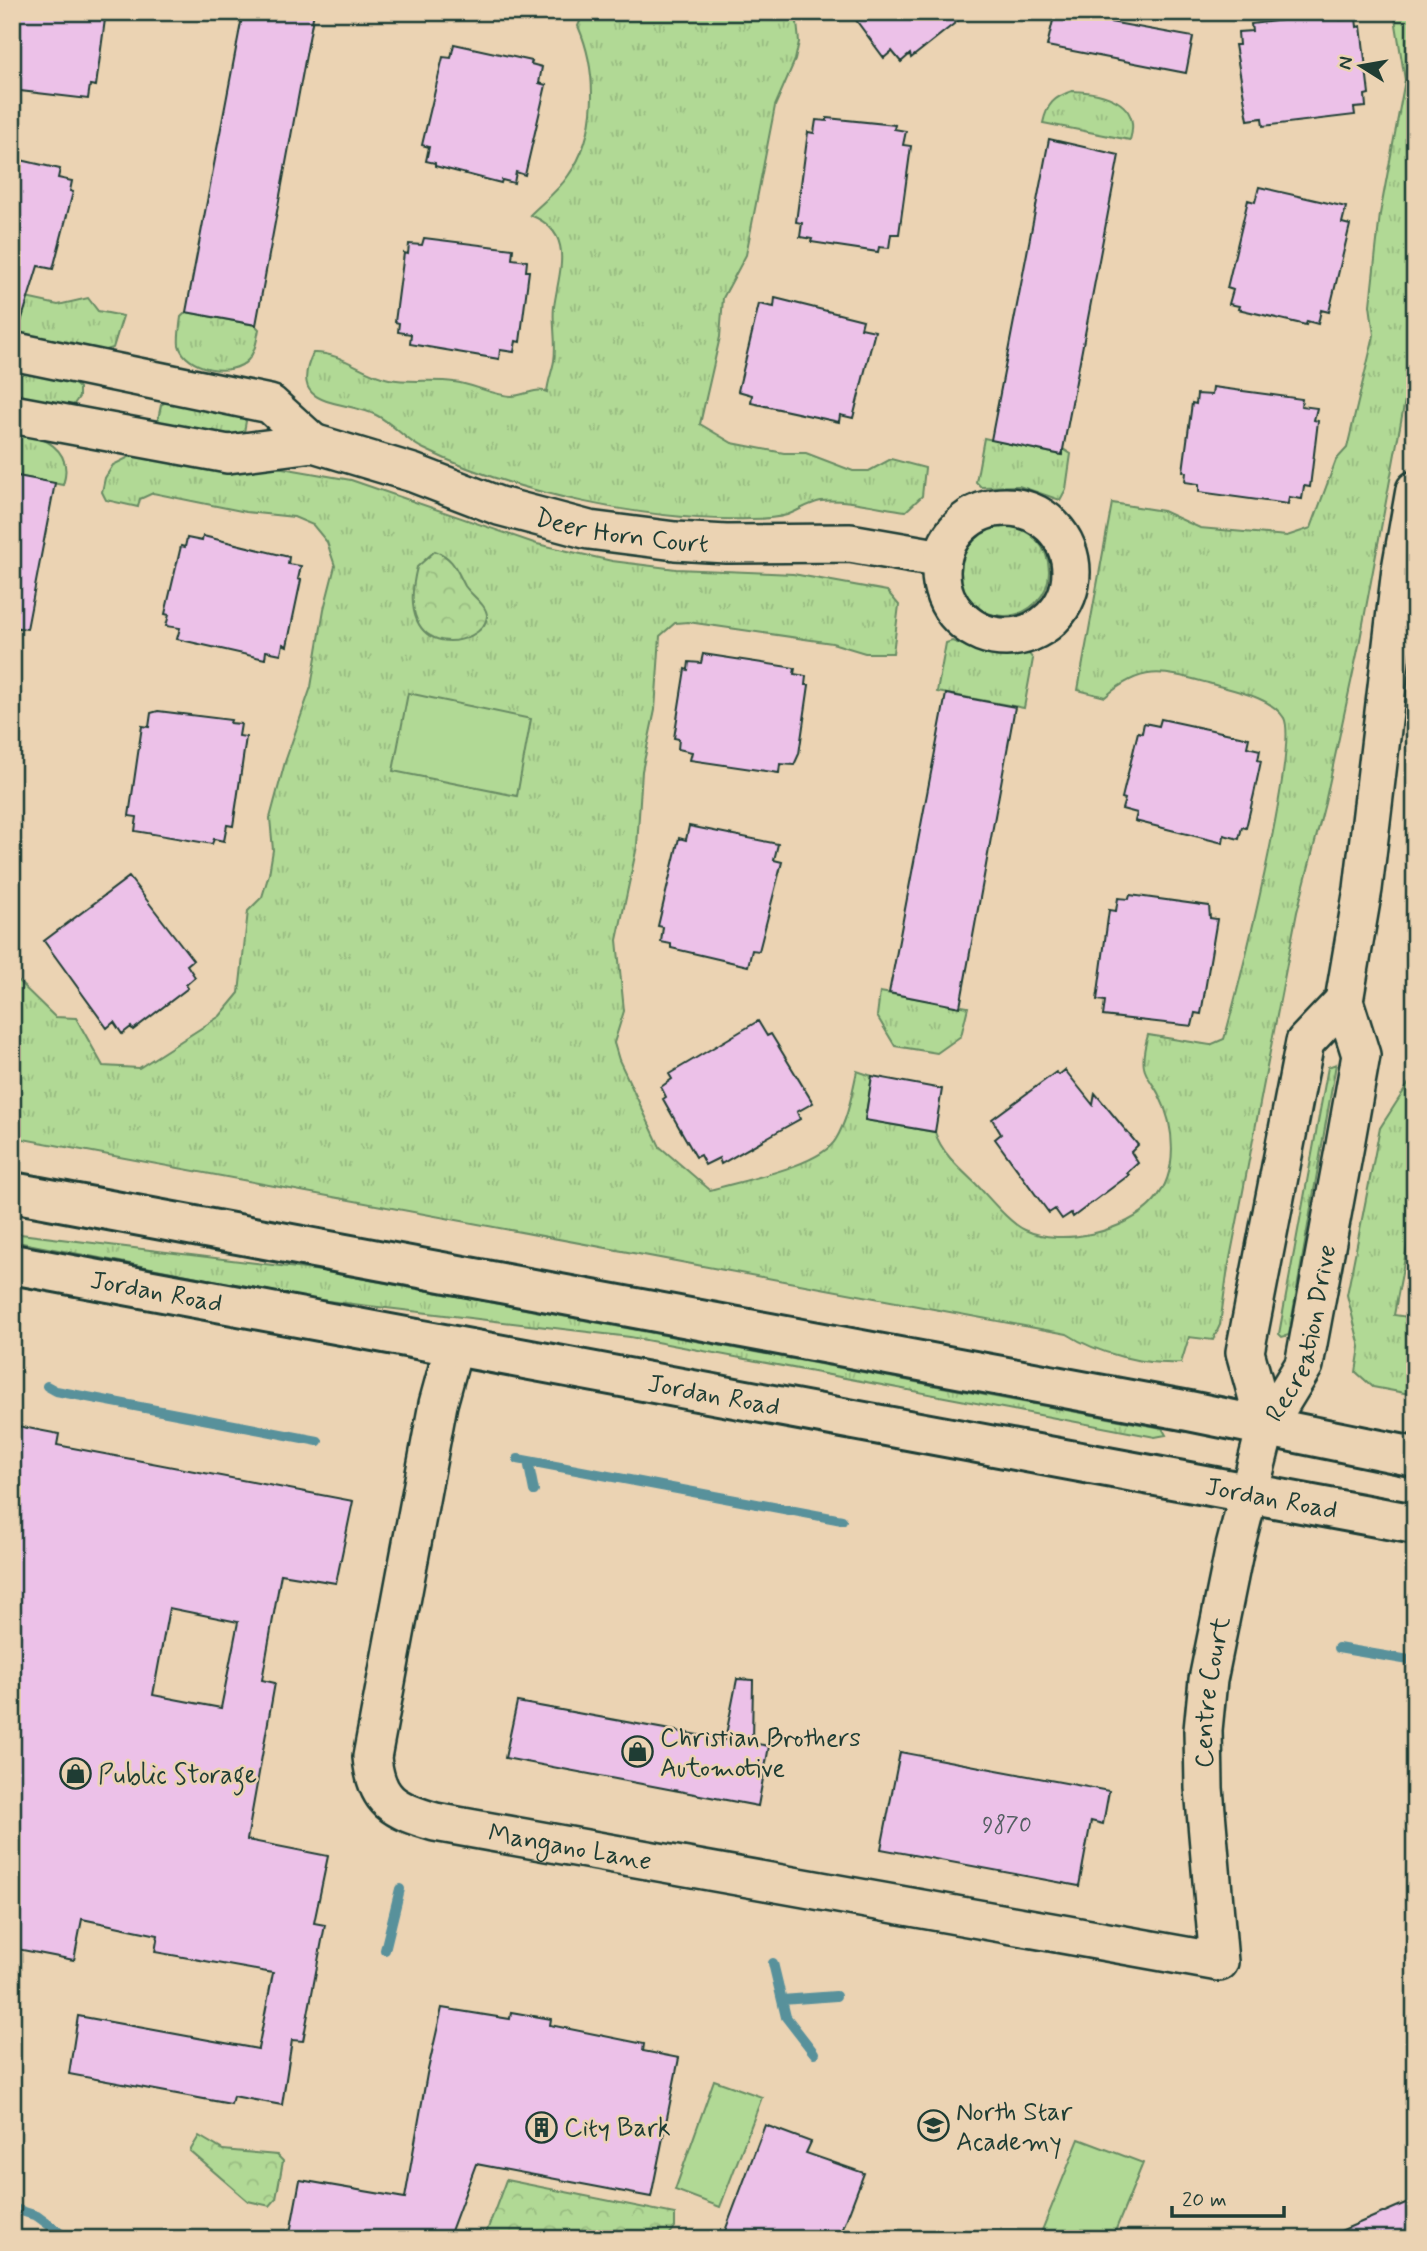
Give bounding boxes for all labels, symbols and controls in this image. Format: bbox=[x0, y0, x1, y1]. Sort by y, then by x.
north arrow bbox=[1326, 32, 1396, 102]
text: N bbox=[1332, 54, 1359, 72]
street label: Deer Horn Court bbox=[531, 501, 710, 562]
street label: Recreation Drive bbox=[1258, 1242, 1345, 1429]
street label: Jordan Road bbox=[87, 1264, 225, 1322]
street label: Jordan Road bbox=[645, 1367, 782, 1425]
street label: Jordan Road bbox=[1202, 1471, 1340, 1528]
street label: Centre Court bbox=[1187, 1614, 1239, 1768]
place label: Christian Brothers Automotive bbox=[660, 1722, 861, 1786]
shop icon: Christian Brothers Automotive bbox=[620, 1735, 654, 1769]
shop icon: Public Storage bbox=[58, 1757, 92, 1791]
place label: Public Storage bbox=[98, 1759, 257, 1796]
house number: 9870 bbox=[982, 1811, 1032, 1841]
street label: Mangano Lane bbox=[486, 1817, 654, 1879]
place label: North Star Academy bbox=[956, 2096, 1073, 2160]
school or university icon: North Star Academy bbox=[916, 2109, 950, 2143]
building icon: City Bark bbox=[524, 2110, 558, 2144]
place label: City Bark bbox=[564, 2112, 671, 2146]
scale bar bbox=[1172, 2174, 1284, 2218]
text: 20 m bbox=[1182, 2186, 1227, 2214]

